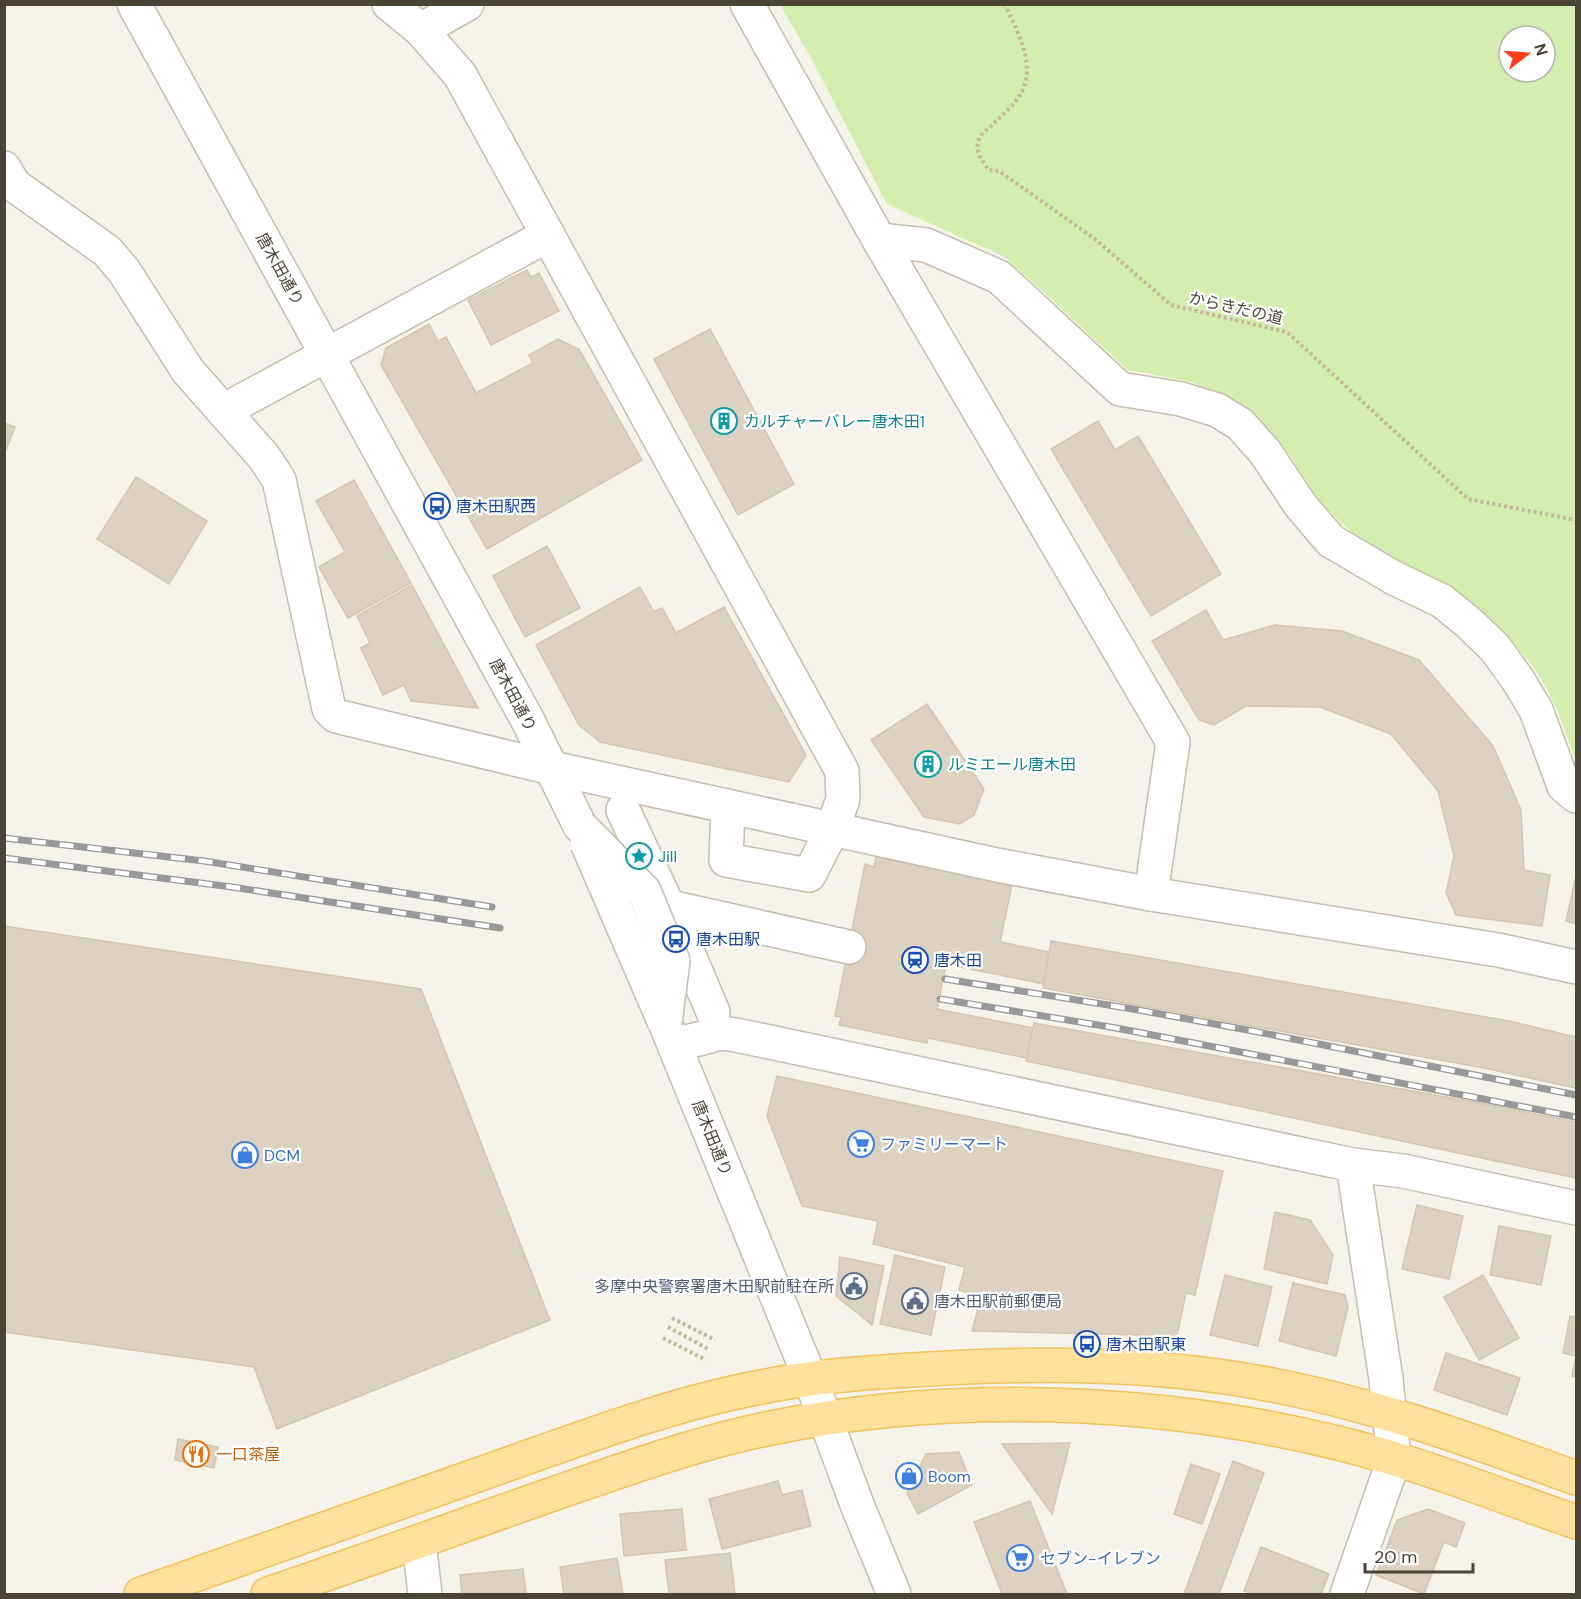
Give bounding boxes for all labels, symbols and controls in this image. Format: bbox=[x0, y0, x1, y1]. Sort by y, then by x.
north arrow bbox=[1497, 24, 1557, 84]
text: N bbox=[1529, 41, 1553, 58]
street label: 唐木田通り bbox=[251, 229, 309, 309]
street label: からきだの道 bbox=[1187, 287, 1285, 329]
building icon: カルチャーバレー唐木田1 bbox=[709, 406, 739, 436]
place label: カルチャーバレー唐木田1 bbox=[744, 411, 925, 432]
bus stop icon: 唐木田駅西 bbox=[422, 491, 452, 521]
place label: 唐木田駅西 bbox=[456, 496, 536, 517]
street label: 唐木田通り bbox=[485, 655, 541, 735]
building icon: ルミエール唐木田 bbox=[913, 749, 943, 779]
place label: ルミエール唐木田 bbox=[948, 754, 1076, 775]
place icon: Jill bbox=[624, 841, 654, 871]
place label: Jill bbox=[658, 846, 677, 867]
bus stop icon: 唐木田駅 bbox=[661, 924, 691, 954]
place label: 唐木田駅 bbox=[696, 929, 760, 950]
station icon: 唐木田 bbox=[900, 945, 930, 975]
place label: 唐木田 bbox=[934, 950, 982, 971]
street label: 唐木田通り bbox=[687, 1097, 737, 1179]
supermarket icon: ファミリーマート bbox=[846, 1129, 876, 1159]
place label: ファミリーマート bbox=[880, 1134, 1008, 1155]
shop icon: DCM bbox=[230, 1140, 260, 1170]
place label: DCM bbox=[264, 1145, 300, 1166]
public building icon: 多摩中央警察署唐木田駅前駐在所 bbox=[839, 1271, 869, 1301]
place label: 多摩中央警察署唐木田駅前駐在所 bbox=[594, 1276, 834, 1297]
public building icon: 唐木田駅前郵便局 bbox=[900, 1286, 930, 1316]
place label: 唐木田駅前郵便局 bbox=[934, 1291, 1062, 1312]
bus stop icon: 唐木田駅東 bbox=[1072, 1329, 1102, 1359]
place label: 唐木田駅東 bbox=[1106, 1334, 1186, 1355]
restaurant icon: 一口茶屋 bbox=[181, 1439, 211, 1469]
place label: 一口茶屋 bbox=[216, 1444, 280, 1465]
shop icon: Boom bbox=[894, 1461, 924, 1491]
place label: Boom bbox=[928, 1466, 971, 1487]
scale bar bbox=[1365, 1536, 1473, 1574]
supermarket icon: セブン-イレブン bbox=[1005, 1543, 1035, 1573]
text: 20 m bbox=[1374, 1545, 1417, 1569]
place label: セブン-イレブン bbox=[1040, 1548, 1161, 1569]

